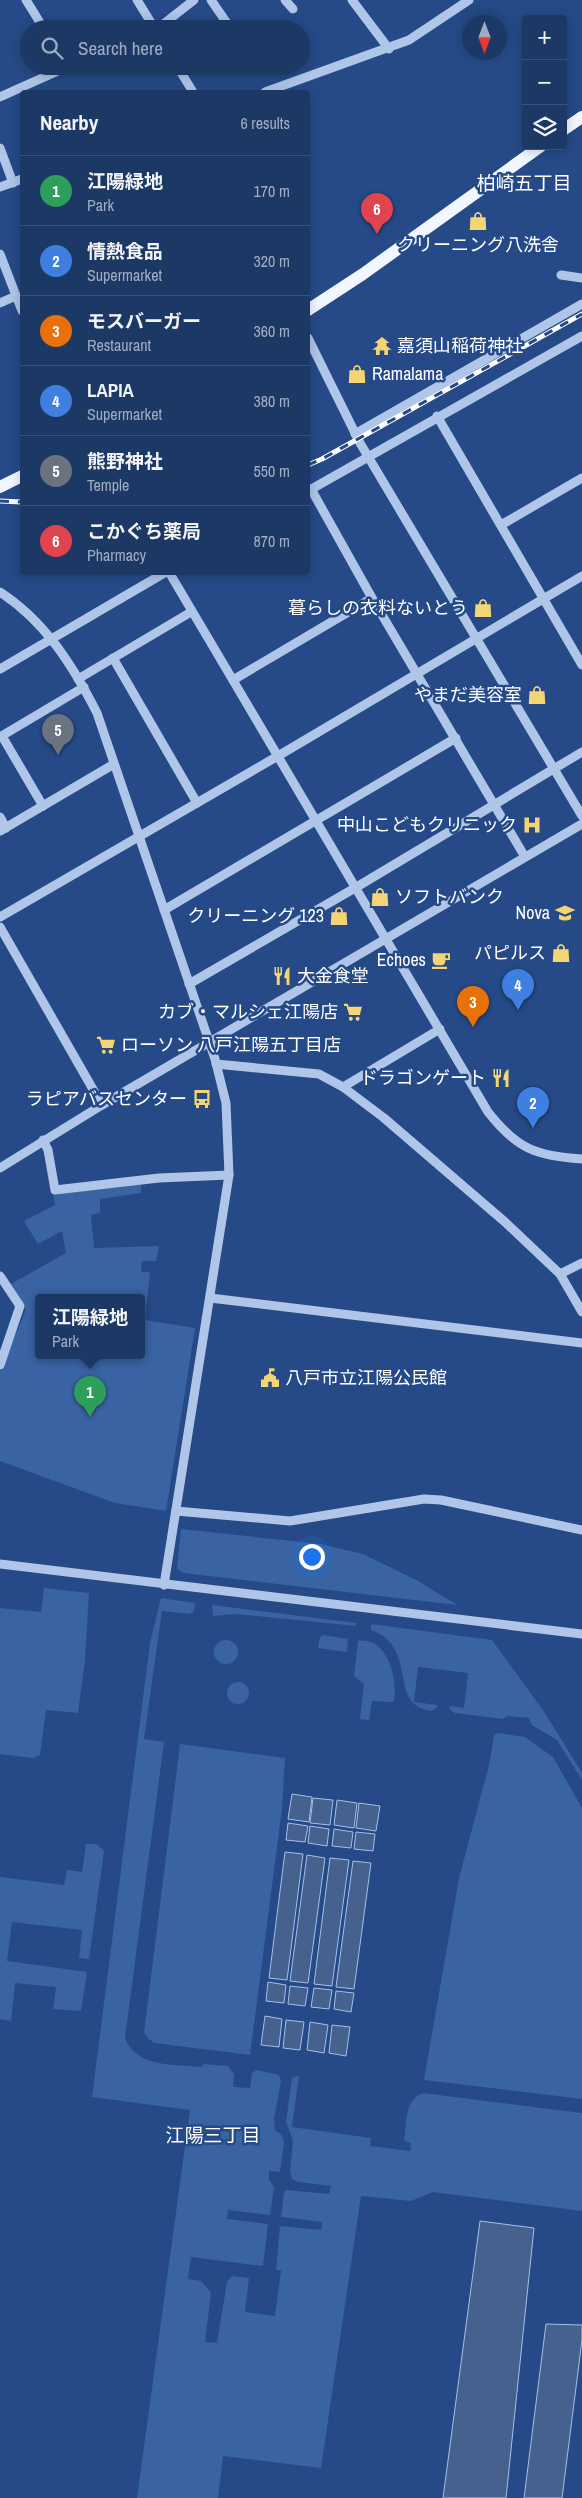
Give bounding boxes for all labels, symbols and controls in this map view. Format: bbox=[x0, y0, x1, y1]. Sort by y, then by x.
north arrow bbox=[462, 15, 507, 60]
map controls bbox=[522, 15, 567, 150]
button: + bbox=[522, 15, 567, 60]
search box bbox=[20, 20, 310, 75]
icon: search bbox=[38, 34, 66, 62]
text: Search here bbox=[78, 35, 163, 61]
button: − bbox=[522, 60, 567, 105]
button: layers bbox=[522, 105, 567, 150]
text: Nearby bbox=[40, 108, 98, 137]
text: 6 results bbox=[240, 112, 290, 134]
text: 江陽緑地 bbox=[87, 168, 163, 194]
district label: 柏崎五丁目 bbox=[476, 170, 572, 196]
text: 1 bbox=[52, 180, 60, 202]
text: 170 m bbox=[254, 180, 290, 202]
pin: 6 bbox=[361, 193, 393, 234]
text: Park bbox=[87, 194, 114, 216]
shop icon: クリーニング八洗舎 bbox=[467, 210, 489, 232]
place label: クリーニング八洗舎 bbox=[397, 232, 559, 257]
text: 情熱食品 bbox=[87, 238, 163, 264]
text: 2 bbox=[52, 250, 60, 272]
text: 320 m bbox=[254, 250, 290, 272]
text: Supermarket bbox=[87, 264, 162, 286]
text: モスバーガー bbox=[87, 308, 201, 334]
text: 3 bbox=[52, 320, 60, 342]
text: 360 m bbox=[254, 320, 290, 342]
place label: 嘉須山稲荷神社 bbox=[397, 333, 523, 358]
text: Restaurant bbox=[87, 334, 151, 356]
temple icon: 嘉須山稲荷神社 bbox=[371, 335, 393, 357]
place label: Ramalama bbox=[372, 361, 443, 386]
shop icon: Ramalama bbox=[346, 363, 368, 385]
text: LAPIA bbox=[87, 377, 134, 403]
text: 4 bbox=[52, 390, 60, 412]
text: 380 m bbox=[254, 390, 290, 412]
text: Supermarket bbox=[87, 403, 162, 425]
text: 熊野神社 bbox=[87, 448, 163, 474]
text: 5 bbox=[52, 460, 60, 482]
text: 550 m bbox=[254, 460, 290, 482]
text: Temple bbox=[87, 474, 129, 496]
text: こかぐち薬局 bbox=[87, 518, 201, 544]
text: 6 bbox=[52, 530, 60, 552]
text: 870 m bbox=[254, 530, 290, 552]
text: Pharmacy bbox=[87, 544, 146, 566]
place label: 暮らしの衣料ないとう bbox=[288, 595, 468, 620]
shop icon: 暮らしの衣料ないとう bbox=[472, 597, 494, 619]
place label: やまだ美容室 bbox=[414, 682, 522, 707]
shop icon: やまだ美容室 bbox=[526, 684, 548, 706]
pin: 5 bbox=[42, 714, 74, 755]
place label: 中山こどもクリニック bbox=[337, 812, 517, 837]
hospital icon: 中山こどもクリニック bbox=[521, 814, 543, 836]
place label: ソフトバンク bbox=[395, 884, 504, 909]
shop icon: ソフトバンク bbox=[369, 886, 391, 908]
place label: Nova bbox=[516, 900, 550, 925]
school or university icon: Nova bbox=[554, 902, 576, 924]
place label: クリーニング 123 bbox=[187, 903, 324, 928]
shop icon: クリーニング 123 bbox=[328, 905, 350, 927]
place label: パピルス bbox=[474, 940, 546, 965]
shop icon: パピルス bbox=[550, 942, 572, 964]
place label: Echoes bbox=[377, 947, 426, 972]
cafe icon: Echoes bbox=[430, 949, 452, 971]
place label: 大金食堂 bbox=[297, 963, 369, 988]
restaurant icon: 大金食堂 bbox=[271, 965, 293, 987]
pin: 4 bbox=[502, 969, 534, 1010]
pin: 3 bbox=[457, 986, 489, 1027]
place label: カブ・マルシェ江陽店 bbox=[158, 999, 338, 1024]
supermarket icon: カブ・マルシェ江陽店 bbox=[342, 1001, 364, 1023]
place label: ローソン 八戸江陽五丁目店 bbox=[121, 1032, 341, 1057]
supermarket icon: ローソン 八戸江陽五丁目店 bbox=[95, 1034, 117, 1056]
place label: ドラゴンゲート bbox=[360, 1065, 486, 1090]
restaurant icon: ドラゴンゲート bbox=[490, 1067, 512, 1089]
place label: ラピアバスセンター bbox=[26, 1086, 187, 1111]
pin: 2 bbox=[517, 1087, 549, 1128]
bus stop icon: ラピアバスセンター bbox=[191, 1088, 213, 1110]
popup bbox=[35, 1294, 145, 1359]
text: 江陽緑地 bbox=[52, 1304, 128, 1330]
text: Park bbox=[52, 1330, 79, 1352]
place label: 八戸市立江陽公民館 bbox=[285, 1365, 447, 1390]
public building icon: 八戸市立江陽公民館 bbox=[259, 1367, 281, 1389]
pin: 1 bbox=[74, 1376, 106, 1417]
your location bbox=[299, 1544, 325, 1570]
district label: 江陽三丁目 bbox=[165, 2122, 261, 2148]

